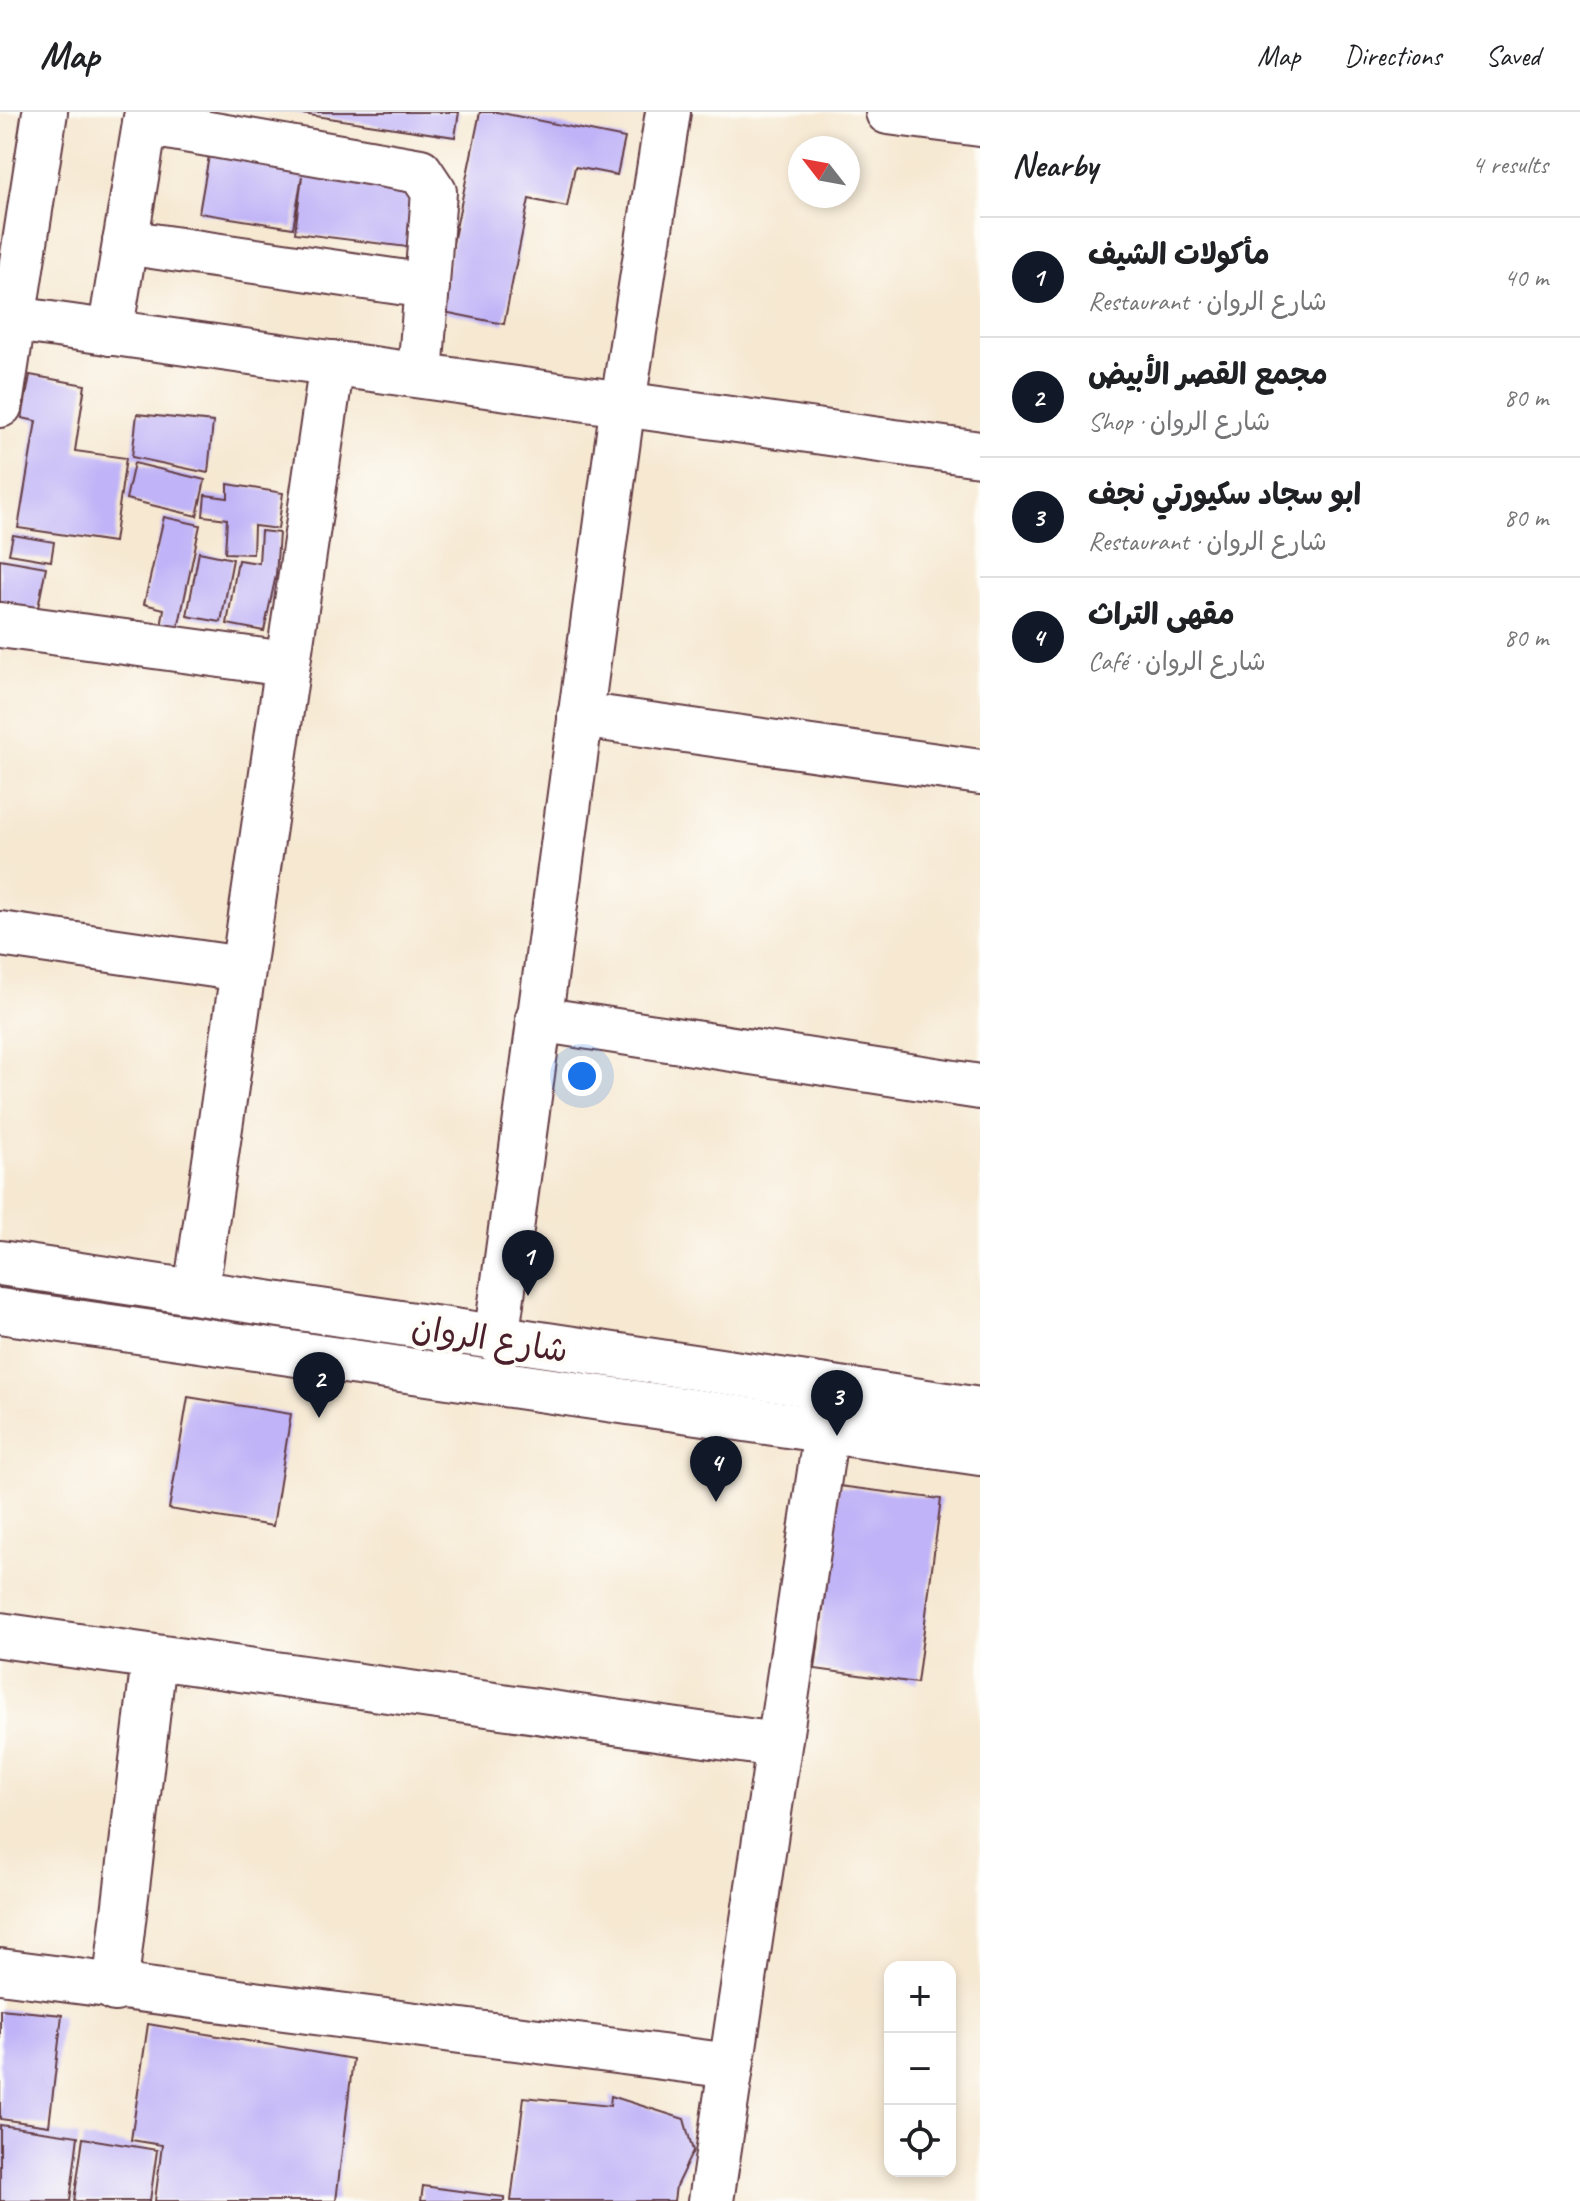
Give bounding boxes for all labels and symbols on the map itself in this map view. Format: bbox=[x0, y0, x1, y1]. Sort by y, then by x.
north arrow bbox=[788, 136, 860, 208]
your location bbox=[562, 1056, 602, 1096]
pin: 1 bbox=[502, 1230, 554, 1296]
street label: شارع الروان bbox=[408, 1305, 571, 1374]
pin: 2 bbox=[293, 1352, 345, 1418]
pin: 3 bbox=[811, 1370, 863, 1436]
pin: 4 bbox=[690, 1436, 742, 1502]

